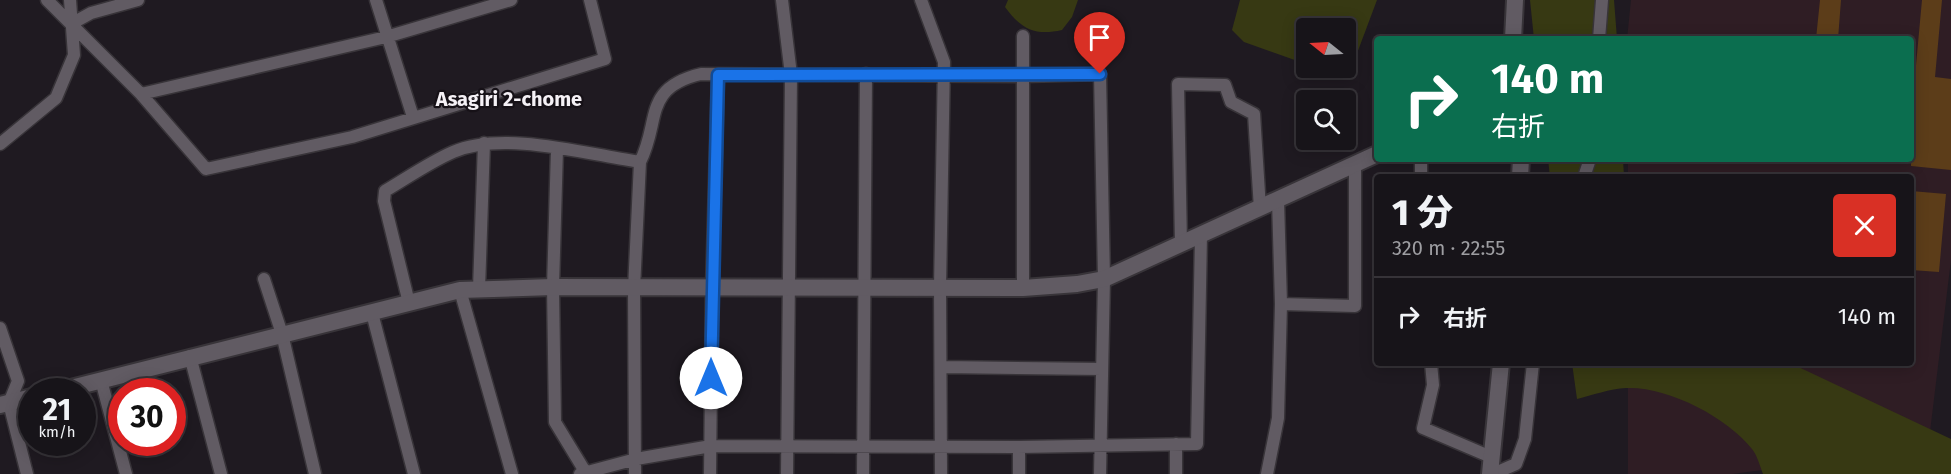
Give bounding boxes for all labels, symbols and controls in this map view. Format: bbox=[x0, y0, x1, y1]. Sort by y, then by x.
pin bbox=[1074, 12, 1125, 74]
north arrow bbox=[1296, 18, 1356, 78]
map controls bbox=[1296, 18, 1356, 150]
icon: arrive bbox=[1083, 21, 1116, 54]
text: 140 m bbox=[1491, 54, 1604, 104]
icon: right bbox=[1392, 60, 1470, 138]
district label: Asagiri 2-chome bbox=[435, 87, 582, 111]
button: search bbox=[1296, 90, 1356, 150]
text: 右折 bbox=[1491, 111, 1545, 143]
text: 1 分 bbox=[1392, 191, 1453, 235]
button: close bbox=[1833, 194, 1896, 257]
text: 320 m · 22:55 bbox=[1392, 236, 1505, 260]
icon: right bbox=[1392, 300, 1425, 333]
text: 140 m bbox=[1838, 303, 1896, 330]
text: 右折 bbox=[1443, 305, 1487, 332]
position arrow bbox=[679, 346, 743, 410]
speed limit sign: 30 bbox=[108, 378, 186, 456]
text: 21 bbox=[43, 392, 71, 428]
text: km/h bbox=[38, 423, 76, 441]

